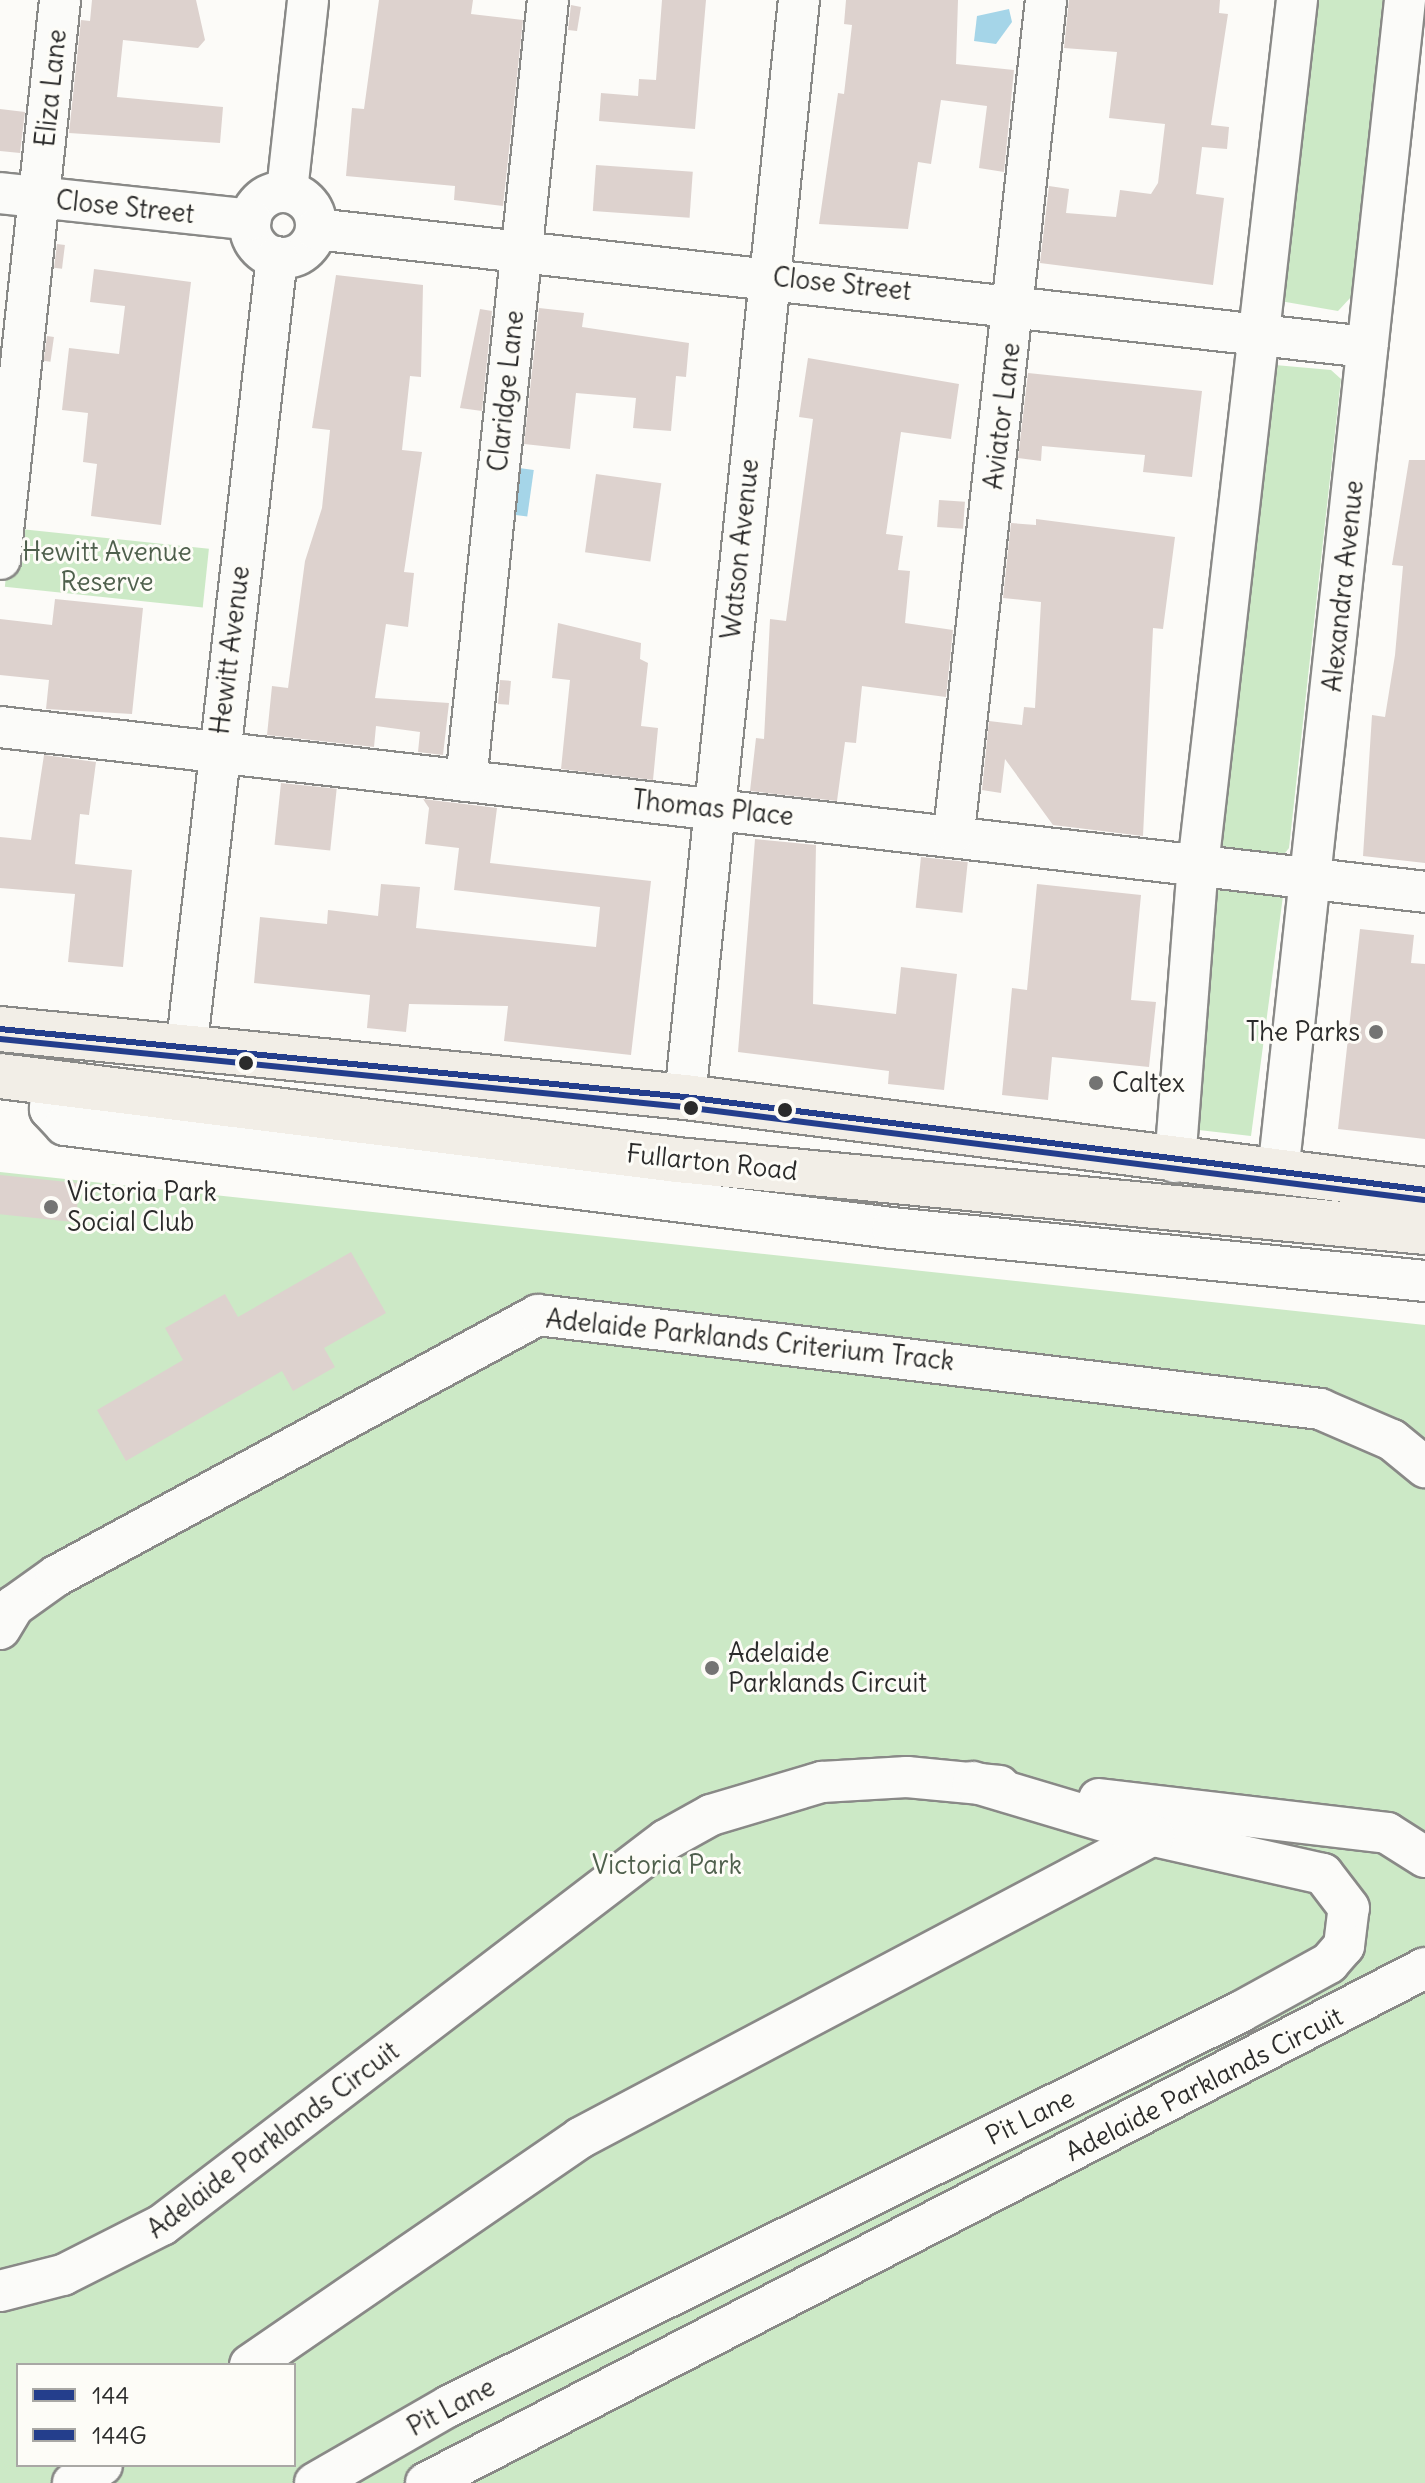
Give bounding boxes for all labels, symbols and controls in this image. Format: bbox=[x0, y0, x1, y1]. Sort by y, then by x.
street label: Eliza Lane bbox=[29, 28, 73, 148]
street label: Close Street bbox=[54, 184, 196, 230]
street label: Close Street bbox=[771, 261, 913, 307]
street label: Claridge Lane bbox=[482, 309, 530, 473]
street label: Aviator Lane bbox=[978, 341, 1026, 491]
street label: Watson Avenue bbox=[715, 457, 765, 641]
street label: Alexandra Avenue bbox=[1316, 479, 1370, 693]
park label: Hewitt Avenue Reserve bbox=[22, 536, 192, 598]
street label: Hewitt Avenue bbox=[204, 564, 256, 736]
street label: Thomas Place bbox=[631, 784, 795, 832]
place label: The Parks bbox=[1246, 1016, 1360, 1048]
marker: The Parks bbox=[1367, 1023, 1385, 1041]
unlabelled marker bbox=[238, 1055, 254, 1071]
place label: Caltex bbox=[1112, 1067, 1185, 1099]
marker: Caltex bbox=[1087, 1074, 1105, 1092]
unlabelled marker bbox=[683, 1100, 699, 1116]
unlabelled marker bbox=[777, 1102, 793, 1118]
street label: Fullarton Road bbox=[625, 1138, 799, 1186]
place label: Victoria Park Social Club bbox=[67, 1176, 217, 1238]
marker: Victoria Park Social Club bbox=[42, 1198, 60, 1216]
street label: Adelaide Parklands Criterium Track bbox=[544, 1303, 956, 1377]
place label: Adelaide Parklands Circuit bbox=[728, 1637, 927, 1698]
marker: Adelaide Parklands Circuit bbox=[703, 1659, 721, 1677]
park label: Victoria Park bbox=[592, 1849, 742, 1881]
street label: Adelaide Parklands Circuit bbox=[1060, 2000, 1348, 2168]
street label: Adelaide Parklands Circuit bbox=[141, 2035, 405, 2245]
street label: Pit Lane bbox=[981, 2082, 1079, 2152]
legend bbox=[16, 2363, 296, 2467]
street label: Pit Lane bbox=[402, 2371, 500, 2443]
text: 144 bbox=[92, 2380, 129, 2410]
text: 144G bbox=[92, 2420, 147, 2450]

